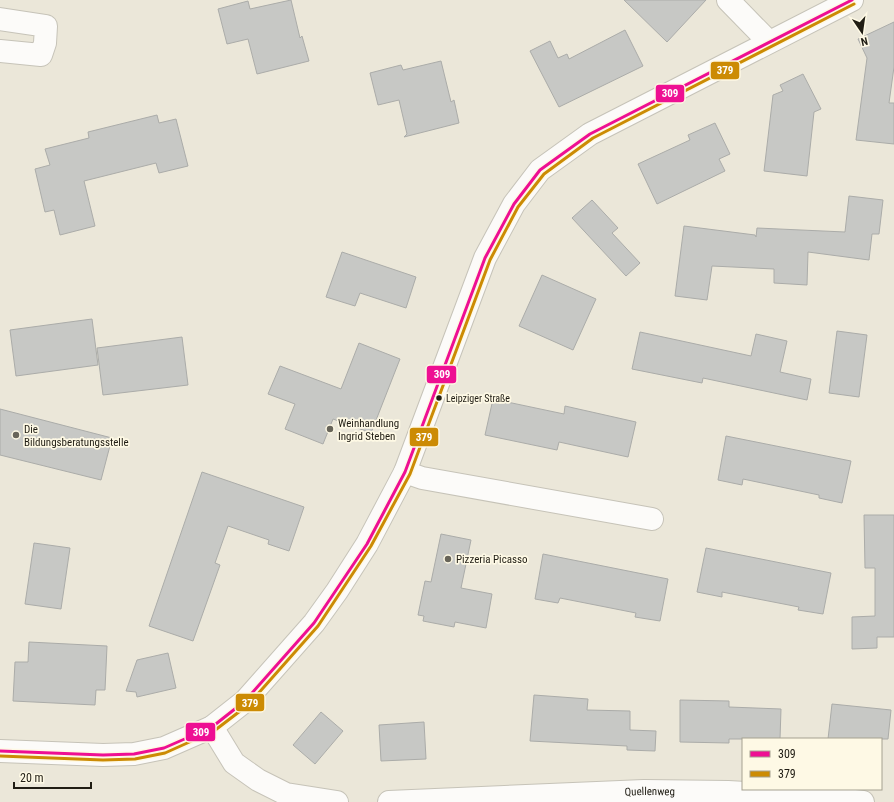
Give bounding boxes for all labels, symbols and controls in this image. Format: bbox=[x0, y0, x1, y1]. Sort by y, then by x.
north arrow bbox=[842, 12, 882, 52]
text: N bbox=[859, 34, 869, 48]
line badge: 379 bbox=[710, 61, 740, 80]
text: 379 bbox=[717, 64, 733, 77]
line badge: 309 bbox=[655, 84, 685, 103]
text: 309 bbox=[662, 87, 678, 100]
line badge: 309 bbox=[426, 365, 457, 384]
text: 309 bbox=[434, 368, 450, 381]
marker: Leipziger Straße bbox=[434, 393, 444, 403]
place label: Leipziger Straße bbox=[446, 393, 510, 404]
place label: Weinhandlung Ingrid Steben bbox=[338, 417, 399, 443]
place label: Die Bildungsberatungsstelle bbox=[24, 423, 129, 449]
marker: Weinhandlung Ingrid Steben bbox=[325, 424, 335, 434]
line badge: 379 bbox=[409, 427, 439, 447]
marker: Die Bildungsberatungsstelle bbox=[11, 430, 21, 440]
text: 379 bbox=[416, 431, 432, 444]
place label: Pizzeria Picasso bbox=[456, 553, 528, 566]
marker: Pizzeria Picasso bbox=[443, 554, 453, 564]
line badge: 379 bbox=[235, 693, 265, 712]
text: 379 bbox=[242, 697, 258, 710]
line badge: 309 bbox=[185, 722, 216, 742]
text: 309 bbox=[193, 726, 209, 739]
legend bbox=[742, 738, 882, 790]
text: 309 bbox=[778, 747, 796, 761]
scale bar bbox=[14, 764, 91, 790]
text: 379 bbox=[778, 767, 796, 781]
text: 20 m bbox=[20, 771, 44, 785]
street label: Quellenweg bbox=[624, 784, 675, 798]

